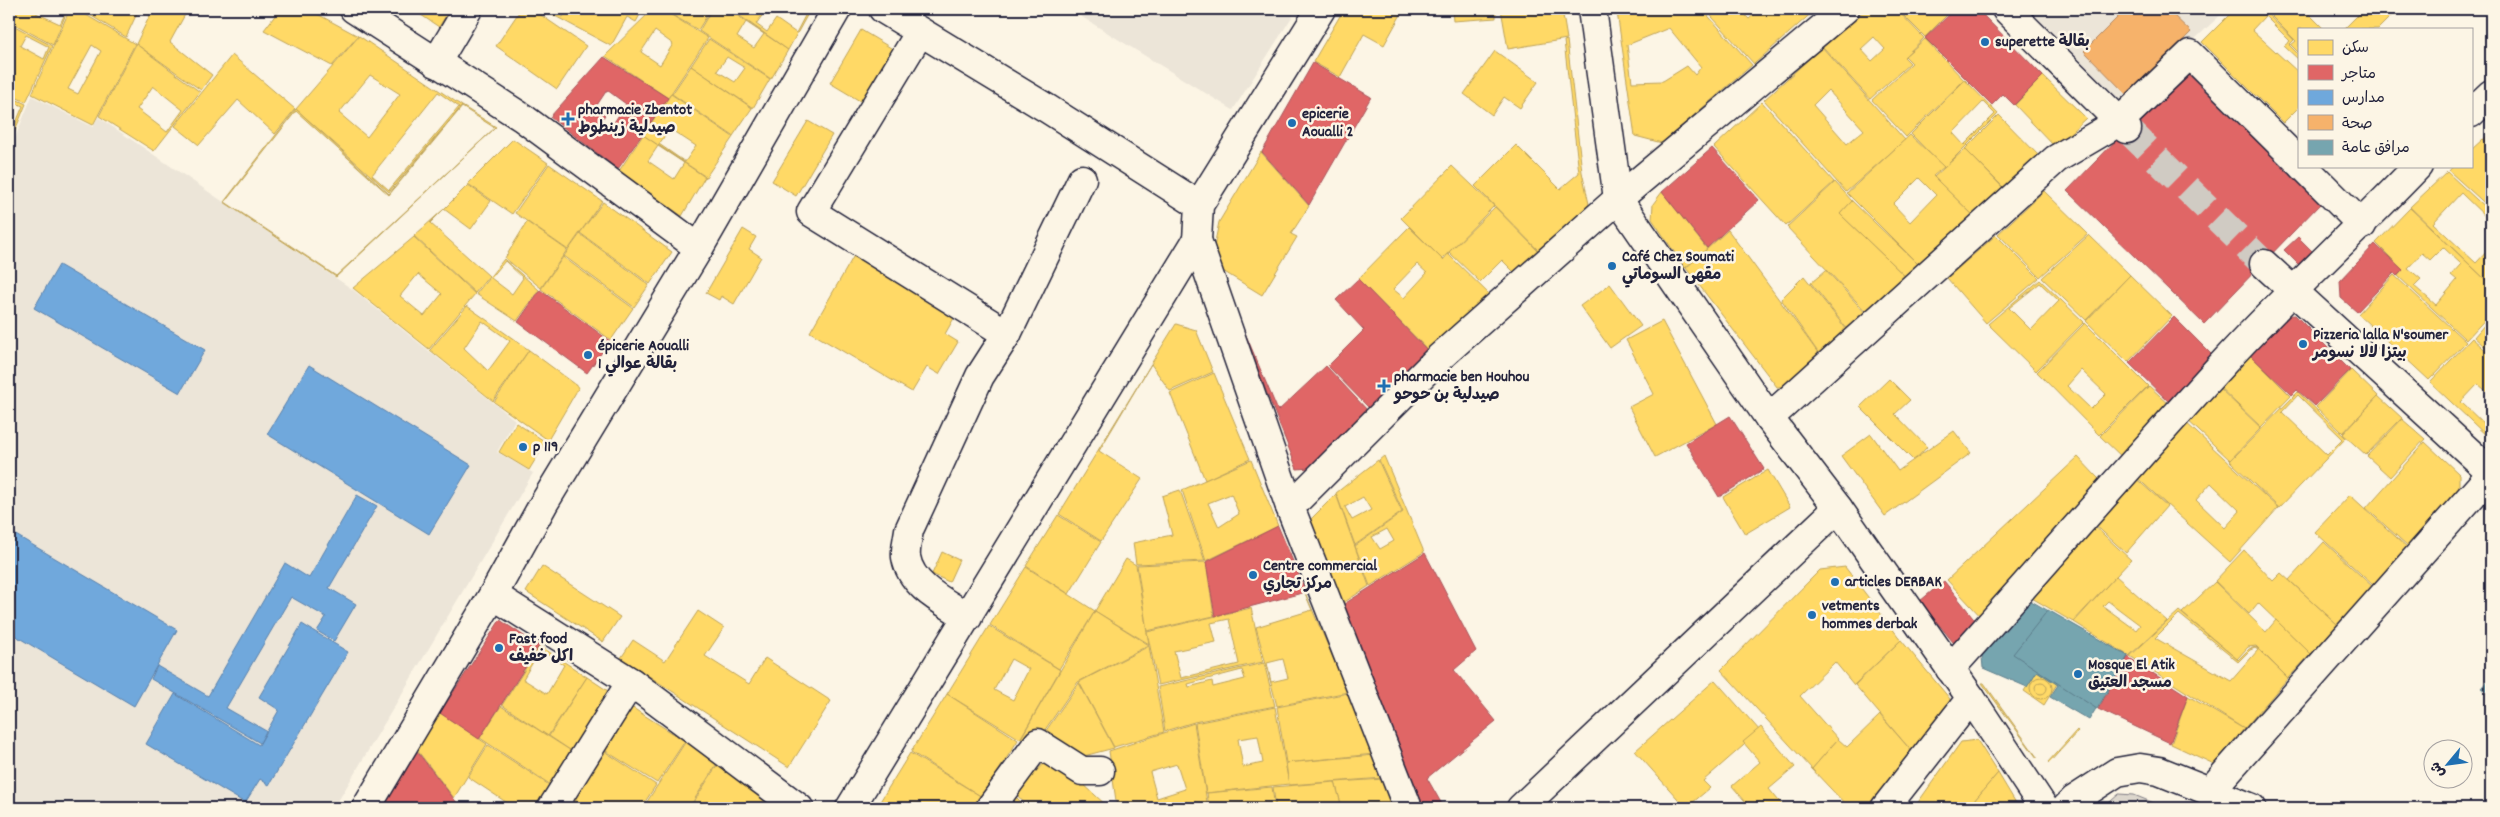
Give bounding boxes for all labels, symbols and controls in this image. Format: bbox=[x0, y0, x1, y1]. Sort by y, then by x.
legend bbox=[2298, 28, 2472, 168]
place label: superette بقالة bbox=[1995, 31, 2090, 54]
marker: superette بقالة bbox=[1979, 36, 1991, 48]
text: سكن bbox=[2342, 38, 2369, 60]
text: متاجر bbox=[2340, 64, 2376, 86]
text: مدارس bbox=[2342, 88, 2385, 110]
place label: pharmacie Zbentot صيدلية زبنطوط bbox=[578, 99, 692, 140]
place label: epicerie Aoualli 2 bbox=[1302, 103, 1353, 144]
marker: pharmacie Zbentot صيدلية زبنطوط bbox=[562, 113, 574, 125]
text: صحة bbox=[2342, 114, 2373, 136]
marker: epicerie Aoualli 2 bbox=[1286, 117, 1298, 129]
text: مرافق عامة bbox=[2342, 138, 2410, 160]
place label: Café Chez Soumati مقهى السوماتي bbox=[1622, 246, 1734, 288]
marker: Café Chez Soumati مقهى السوماتي bbox=[1606, 260, 1618, 272]
place label: Pizzeria lalla N'soumer بيتزا لالا نسومر bbox=[2311, 324, 2449, 365]
place label: épicerie Aoualli 1 بقالة عوالي bbox=[598, 335, 689, 377]
marker: Pizzeria lalla N'soumer بيتزا لالا نسومر bbox=[2297, 338, 2309, 350]
marker: épicerie Aoualli 1 بقالة عوالي bbox=[582, 349, 594, 361]
place label: pharmacie ben Houhou صيدلية بن حوحو bbox=[1393, 366, 1529, 407]
marker: pharmacie ben Houhou صيدلية بن حوحو bbox=[1378, 380, 1390, 392]
place label: p 119 bbox=[533, 436, 558, 459]
marker: p 119 bbox=[517, 441, 529, 453]
place label: Centre commercial مركز تجاري bbox=[1263, 555, 1377, 596]
marker: Centre commercial مركز تجاري bbox=[1247, 569, 1259, 581]
place label: articles DERBAK bbox=[1845, 571, 1943, 594]
marker: articles DERBAK bbox=[1829, 576, 1841, 588]
place label: vetments hommes derbak bbox=[1822, 595, 1918, 636]
marker: vetments hommes derbak bbox=[1806, 609, 1818, 621]
place label: Fast food اكل خفيف bbox=[509, 628, 573, 669]
marker: Fast food اكل خفيف bbox=[493, 642, 505, 654]
place label: Mosque El Atik مسجد العتيق bbox=[2088, 654, 2175, 695]
marker: Mosque El Atik مسجد العتيق bbox=[2072, 668, 2084, 680]
north arrow bbox=[2422, 740, 2472, 790]
text: ش bbox=[2426, 758, 2451, 781]

